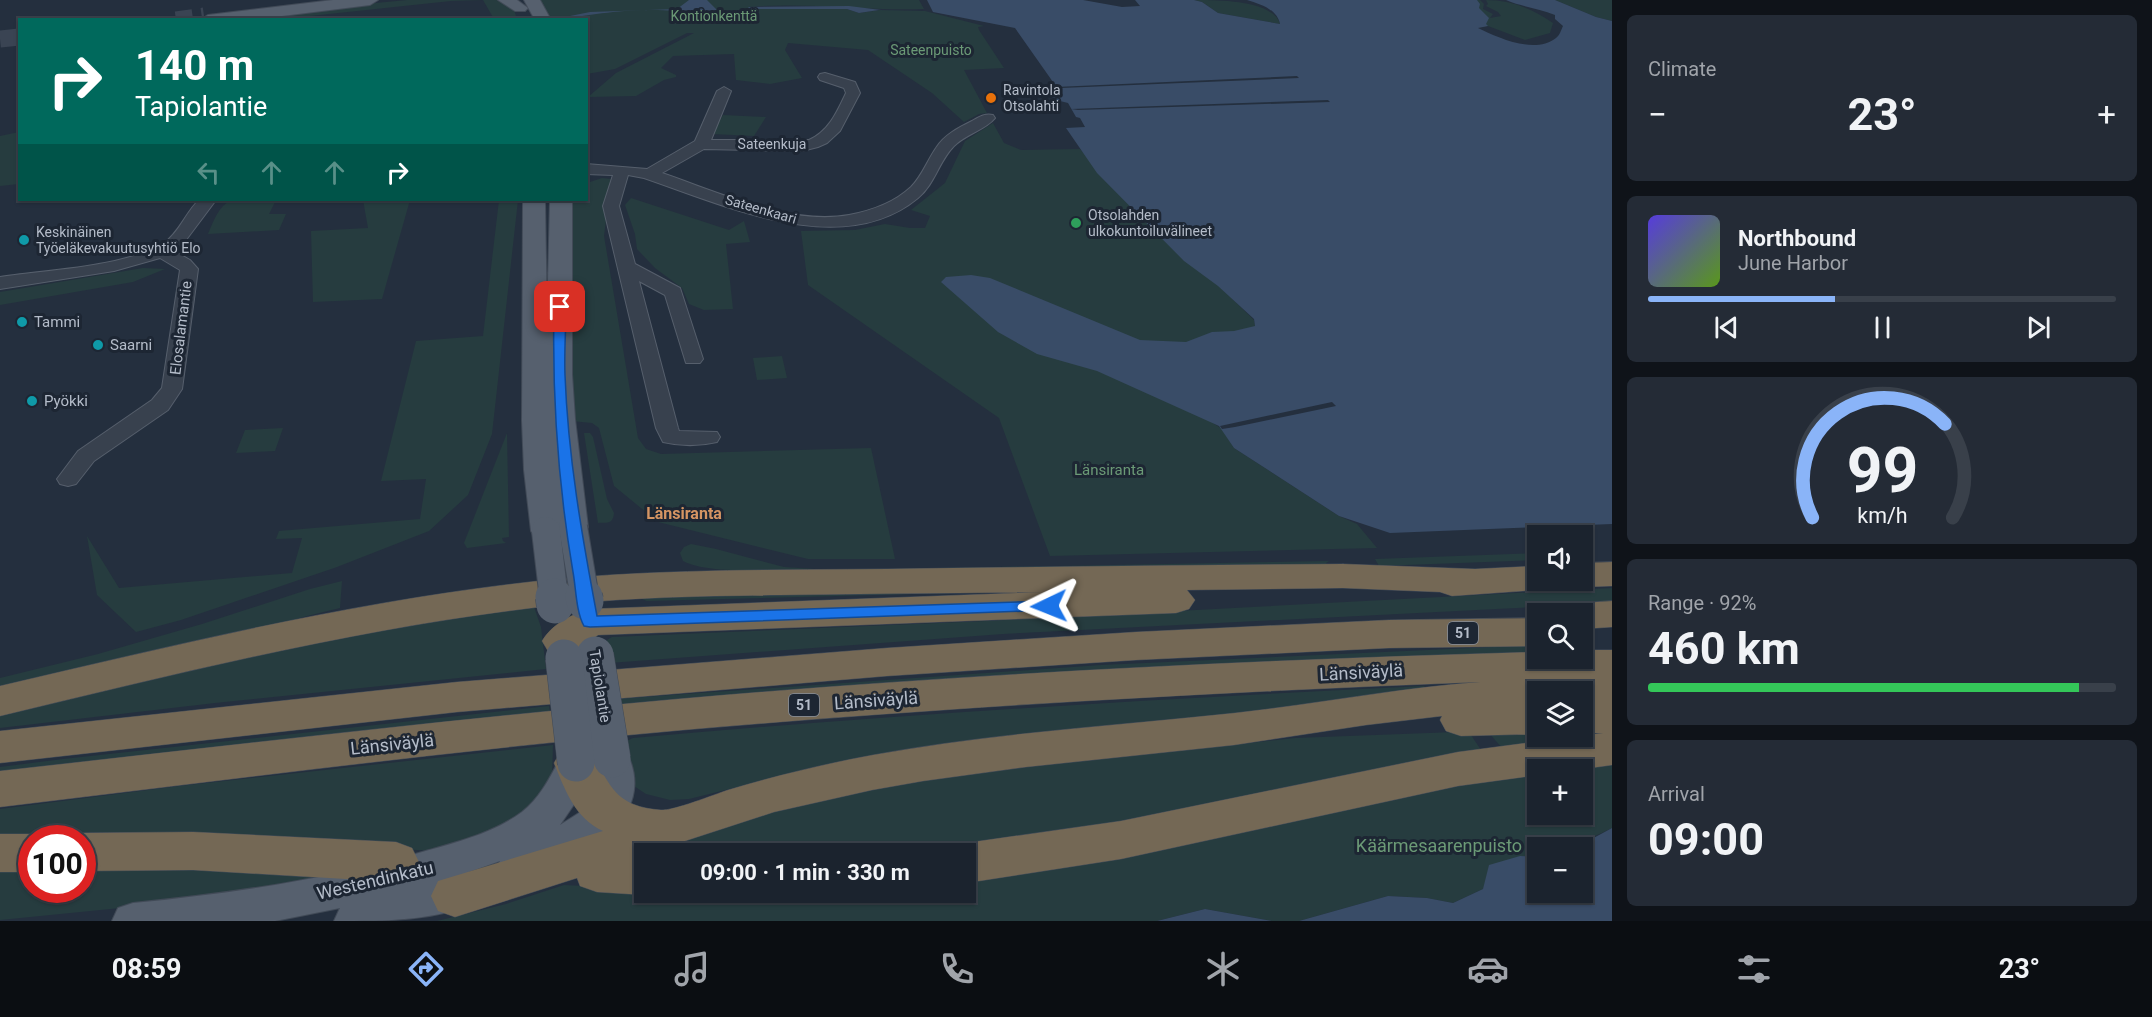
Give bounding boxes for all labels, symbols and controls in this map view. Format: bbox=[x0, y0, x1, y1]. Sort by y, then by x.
park label: Kontionkenttä bbox=[671, 8, 757, 24]
text: 140 m bbox=[135, 41, 254, 90]
icon: right bbox=[36, 42, 114, 120]
park label: Sateenpuisto bbox=[890, 42, 972, 58]
text: Climate bbox=[1648, 57, 1716, 81]
place label: Ravintola Otsolahti bbox=[1003, 82, 1061, 114]
text: 23° bbox=[1847, 88, 1917, 141]
text: Tapiolantie bbox=[135, 91, 267, 123]
marker: Ravintola Otsolahti bbox=[984, 91, 998, 105]
text: − bbox=[1648, 95, 1667, 134]
text: + bbox=[2097, 95, 2116, 134]
street label: Sateenkuja bbox=[738, 136, 806, 152]
icon: left bbox=[192, 156, 225, 189]
icon: ahead bbox=[255, 156, 288, 189]
icon: ahead bbox=[318, 156, 351, 189]
icon: right bbox=[381, 156, 414, 189]
street label: Sateenkaari bbox=[723, 191, 799, 227]
place label: Otsolahden ulkokuntoiluvälineet bbox=[1088, 207, 1212, 239]
marker: Otsolahden ulkokuntoiluvälineet bbox=[1069, 216, 1083, 230]
place label: Keskinäinen Työeläkevakuutusyhtiö Elo bbox=[36, 224, 201, 256]
text: Northbound bbox=[1738, 226, 1856, 251]
marker: Keskinäinen Työeläkevakuutusyhtiö Elo bbox=[17, 233, 31, 247]
text: June Harbor bbox=[1738, 251, 1848, 275]
street label: Elosalamantie bbox=[166, 280, 196, 376]
pin bbox=[534, 281, 585, 332]
icon: arrive bbox=[543, 290, 576, 323]
icon: previous bbox=[1710, 311, 1743, 344]
icon: pause bbox=[1866, 311, 1899, 344]
icon: next bbox=[2022, 311, 2055, 344]
place label: Tammi bbox=[34, 313, 80, 331]
marker: Tammi bbox=[15, 315, 29, 329]
place label: Saarni bbox=[110, 336, 152, 354]
marker: Saarni bbox=[91, 338, 105, 352]
place label: Pyökki bbox=[44, 392, 88, 410]
marker: Pyökki bbox=[25, 394, 39, 408]
text: 99 bbox=[1846, 434, 1918, 507]
park label: Länsiranta bbox=[1074, 461, 1144, 479]
text: km/h bbox=[1857, 503, 1907, 528]
district label: Länsiranta bbox=[646, 504, 722, 523]
map controls bbox=[1527, 525, 1593, 903]
button: sound bbox=[1527, 525, 1593, 591]
position arrow bbox=[1017, 574, 1081, 638]
text: Range · 92% bbox=[1648, 591, 1756, 615]
button: search bbox=[1527, 603, 1593, 669]
road number: 51 bbox=[1448, 622, 1478, 644]
text: 460 km bbox=[1648, 622, 1800, 675]
street label: Tapiolantie bbox=[585, 648, 615, 724]
street label: Länsiväylä bbox=[1318, 659, 1404, 685]
button: layers bbox=[1527, 681, 1593, 747]
street label: Länsiväylä bbox=[833, 687, 919, 713]
road number: 51 bbox=[789, 694, 819, 716]
street label: Länsiväylä bbox=[349, 729, 435, 759]
button: + bbox=[1527, 759, 1593, 825]
text: Arrival bbox=[1648, 782, 1705, 806]
text: 09:00 bbox=[1648, 813, 1764, 866]
speed limit sign: 100 bbox=[18, 825, 96, 903]
park label: Käärmesaarenpuisto bbox=[1356, 835, 1522, 856]
button: − bbox=[1527, 837, 1593, 903]
street label: Westendinkatu bbox=[315, 856, 435, 904]
text: 09:00 · 1 min · 330 m bbox=[700, 860, 910, 885]
icon: directions bbox=[405, 948, 447, 990]
icon: music bbox=[671, 948, 713, 990]
icon: phone bbox=[936, 948, 978, 990]
icon: climate bbox=[1202, 948, 1244, 990]
icon: car bbox=[1467, 948, 1509, 990]
icon: filters bbox=[1733, 948, 1775, 990]
text: 08:59 bbox=[112, 953, 181, 985]
text: 23° bbox=[1999, 953, 2040, 985]

